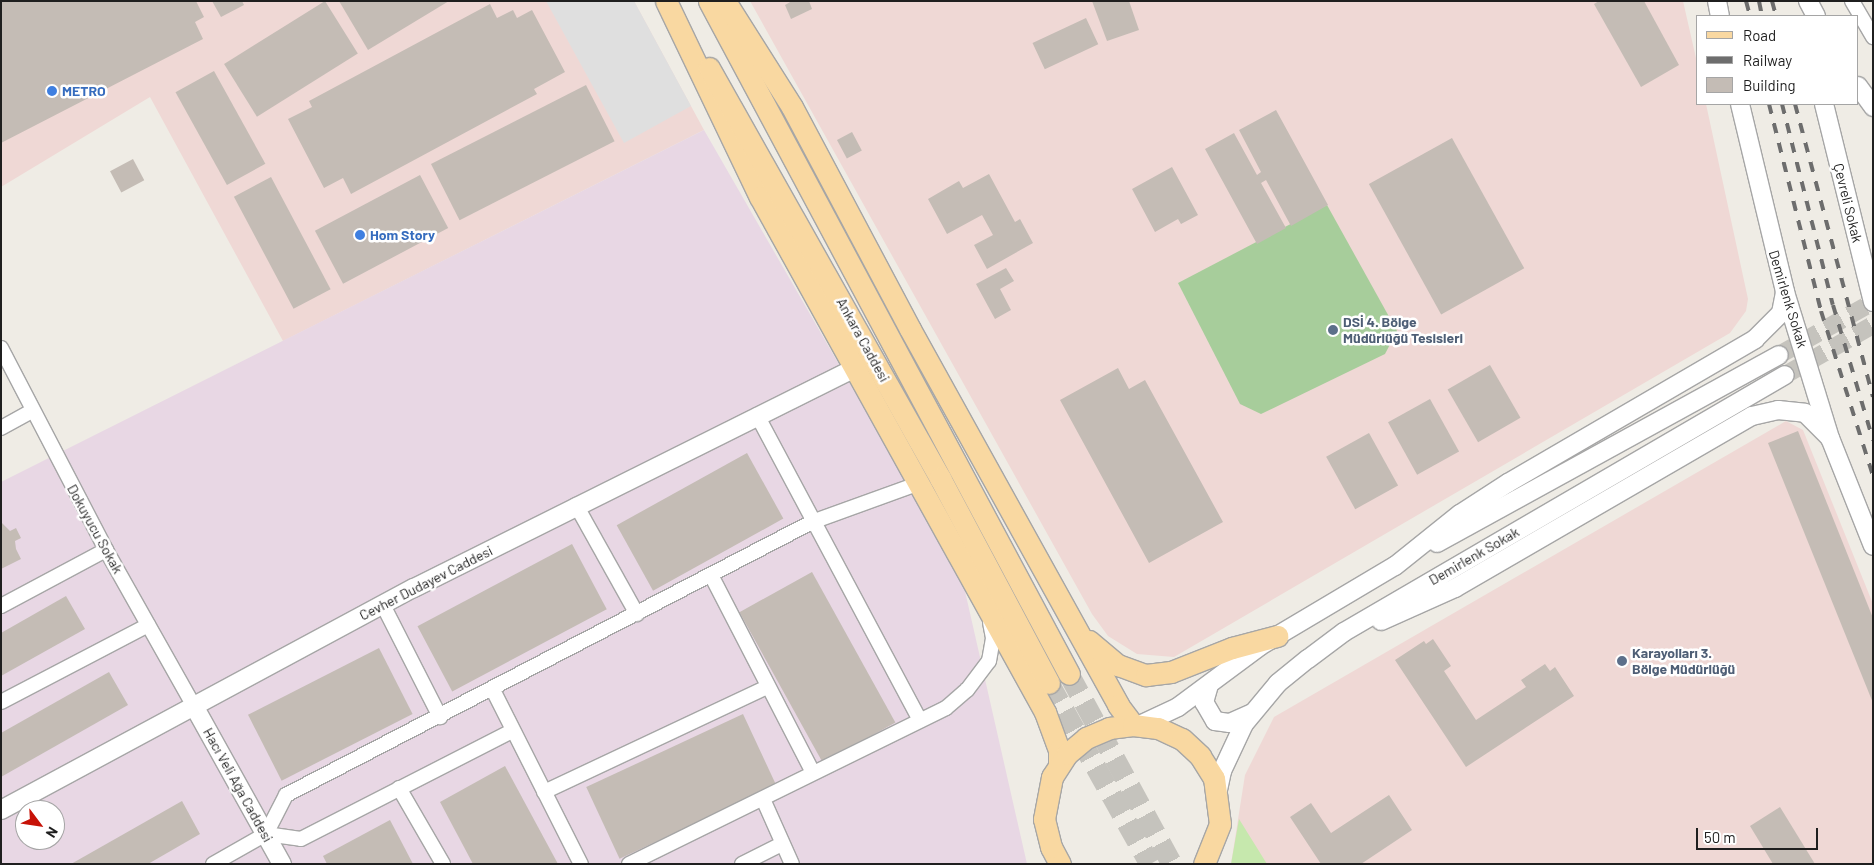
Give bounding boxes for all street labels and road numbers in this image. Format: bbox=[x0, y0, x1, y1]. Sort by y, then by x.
street label: Çevreli Sokak bbox=[1830, 161, 1866, 245]
street label: Demirlenk Sokak bbox=[1765, 248, 1811, 350]
street label: Ankara Caddesi bbox=[833, 295, 893, 385]
street label: Dokuyucu Sokak bbox=[64, 482, 126, 576]
street label: Demirlenk Sokak bbox=[1426, 523, 1522, 589]
street label: Cevher Dudayev Caddesi bbox=[357, 542, 495, 624]
street label: Hacı Veli Ağa Caddesi bbox=[200, 725, 276, 845]

